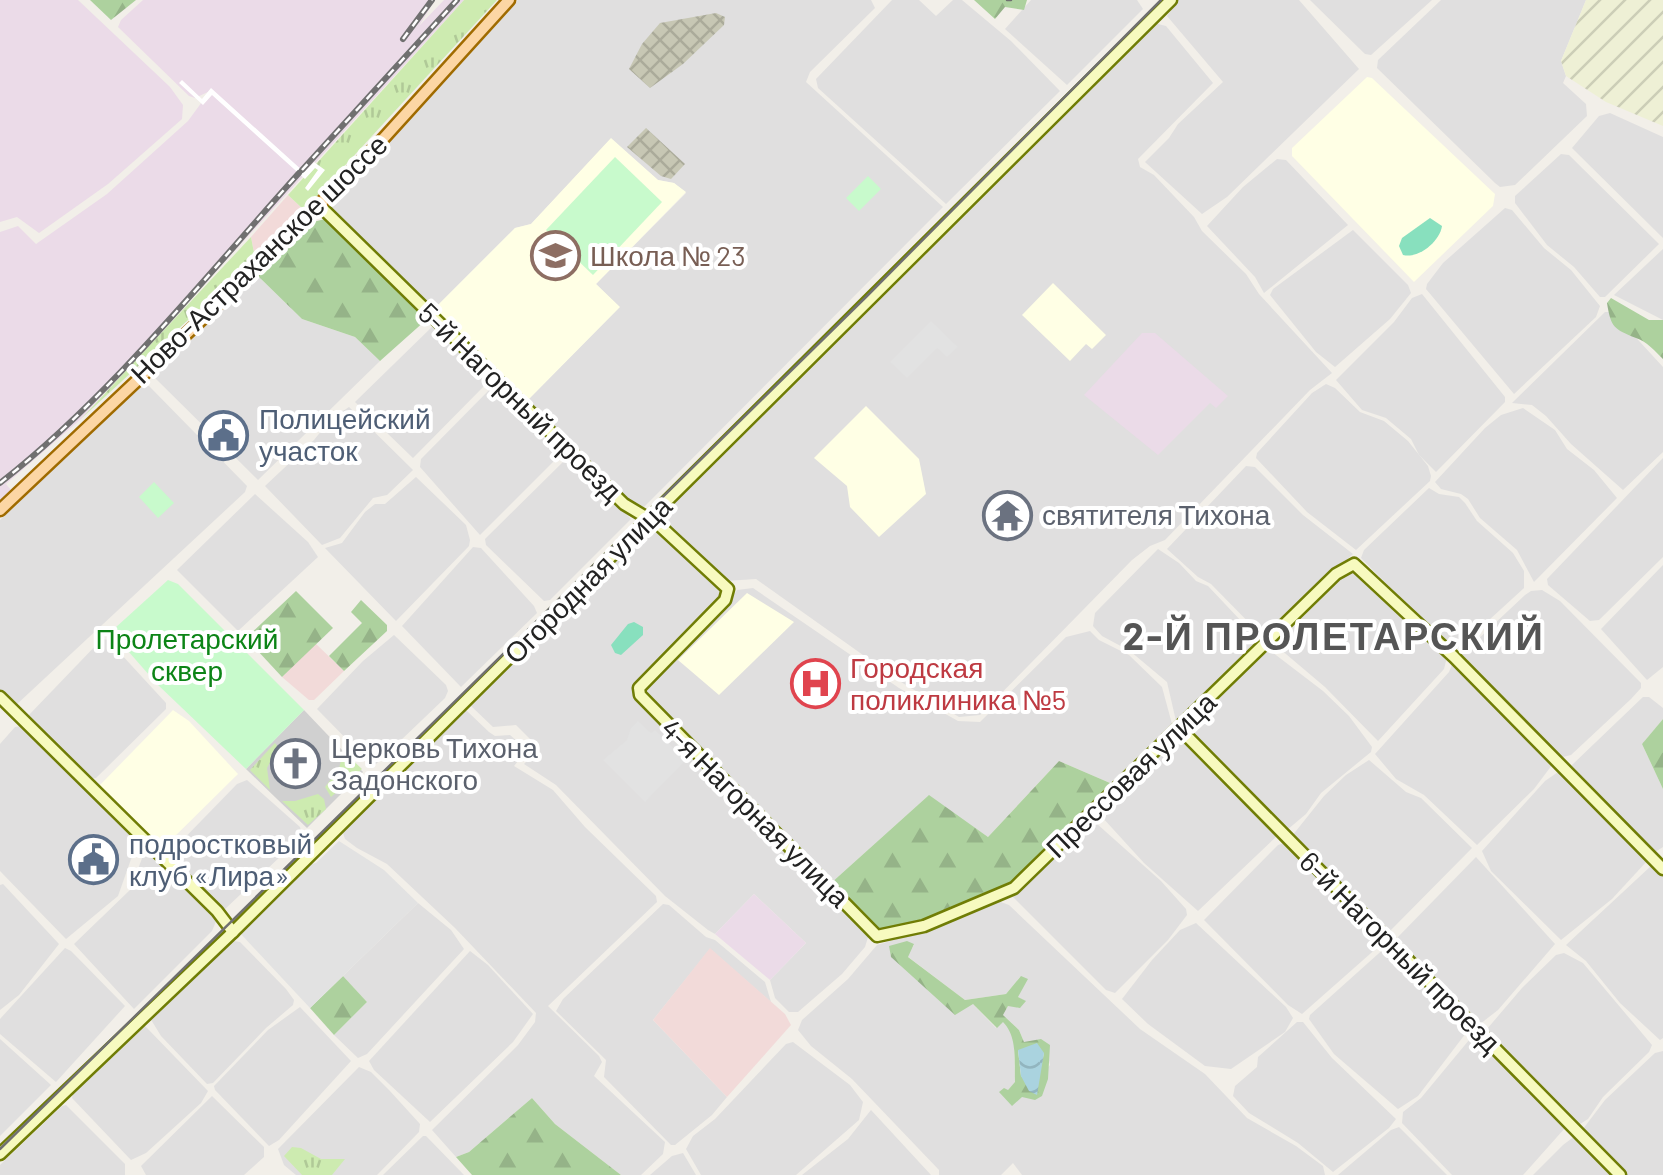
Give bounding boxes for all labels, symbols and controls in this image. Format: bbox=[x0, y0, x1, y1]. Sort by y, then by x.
street label: Ново-Астраханское шоссе bbox=[123, 127, 394, 390]
school or university icon: Школа № 23 bbox=[529, 230, 581, 282]
place label: Школа № 23 bbox=[590, 238, 746, 272]
street label: 5-й Нагорный проезд bbox=[412, 295, 630, 507]
place label: Полицейский участок bbox=[259, 401, 431, 467]
public building icon: Полицейский участок bbox=[198, 409, 250, 461]
street label: Огородная улица bbox=[497, 488, 678, 670]
temple icon: святителя Тихона bbox=[981, 489, 1033, 541]
place label: святителя Тихона bbox=[1042, 497, 1271, 531]
district label: 2-Й ПРОЛЕТАРСКИЙ bbox=[1123, 612, 1545, 658]
park label: Пролетарский сквер bbox=[96, 621, 278, 687]
place label: Городская поликлиника №5 bbox=[850, 650, 1066, 716]
hospital icon: Городская поликлиника №5 bbox=[789, 658, 841, 710]
street label: Прессовая улица bbox=[1038, 684, 1223, 864]
street label: 4-я Нагорная улица bbox=[654, 711, 857, 914]
place label: Церковь Тихона Задонского bbox=[331, 730, 538, 796]
church icon: Церковь Тихона Задонского bbox=[270, 738, 322, 790]
place label: подростковый клуб «Лира» bbox=[129, 826, 312, 892]
public building icon: подростковый клуб «Лира» bbox=[68, 834, 120, 886]
street label: 6-й Нагорный проезд bbox=[1293, 844, 1508, 1059]

